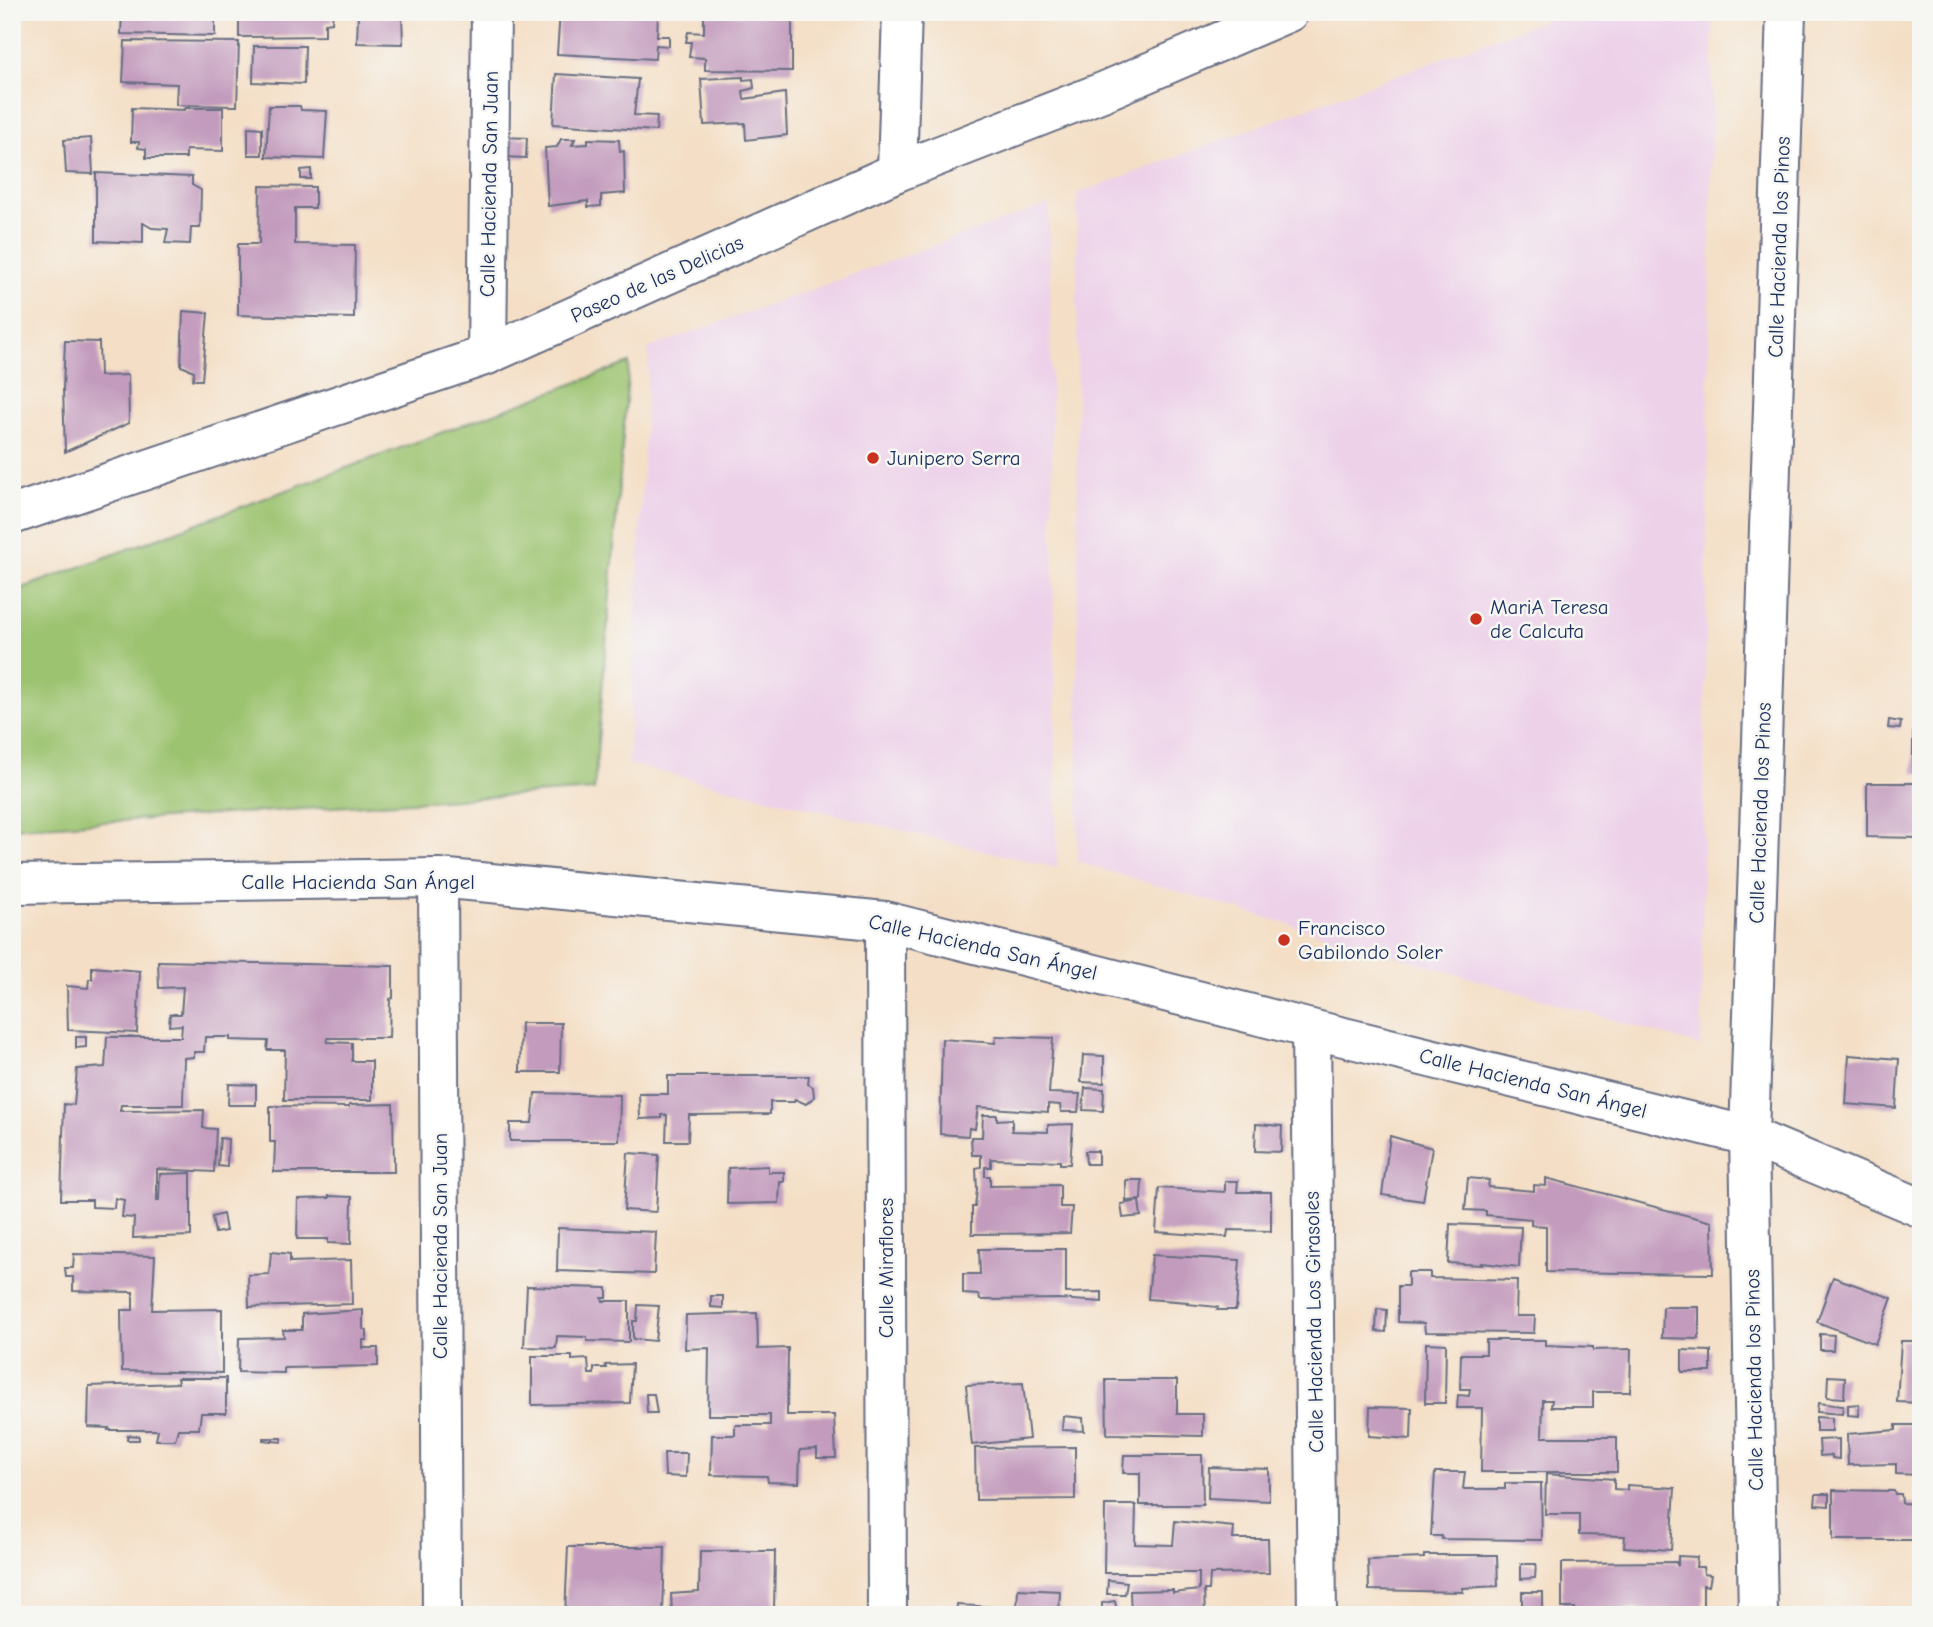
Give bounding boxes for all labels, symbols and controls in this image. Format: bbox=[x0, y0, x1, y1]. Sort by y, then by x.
street label: Calle Hacienda San Juan bbox=[475, 71, 503, 297]
street label: Calle Hacienda los Pinos bbox=[1763, 136, 1795, 358]
street label: Paseo de las Delicias bbox=[567, 230, 747, 328]
place label: Junipero Serra bbox=[887, 446, 1021, 470]
marker: Junipero Serra bbox=[865, 450, 881, 466]
place label: MariA Teresa de Calcuta bbox=[1490, 595, 1609, 643]
marker: MariA Teresa de Calcuta bbox=[1468, 611, 1484, 627]
street label: Calle Hacienda los Pinos bbox=[1744, 702, 1776, 924]
street label: Calle Hacienda San Ángel bbox=[241, 870, 475, 894]
street label: Calle Hacienda San Ángel bbox=[866, 909, 1100, 985]
place label: Francisco Gabilondo Soler bbox=[1298, 916, 1443, 964]
marker: Francisco Gabilondo Soler bbox=[1276, 932, 1292, 948]
street label: Calle Hacienda San Ángel bbox=[1417, 1043, 1649, 1123]
street label: Calle Hacienda San Juan bbox=[428, 1133, 452, 1359]
street label: Calle Hacienda Los Girasoles bbox=[1300, 1191, 1328, 1453]
street label: Calle Miraflores bbox=[874, 1198, 898, 1338]
street label: Calle Hacienda los Pinos bbox=[1740, 1269, 1768, 1491]

